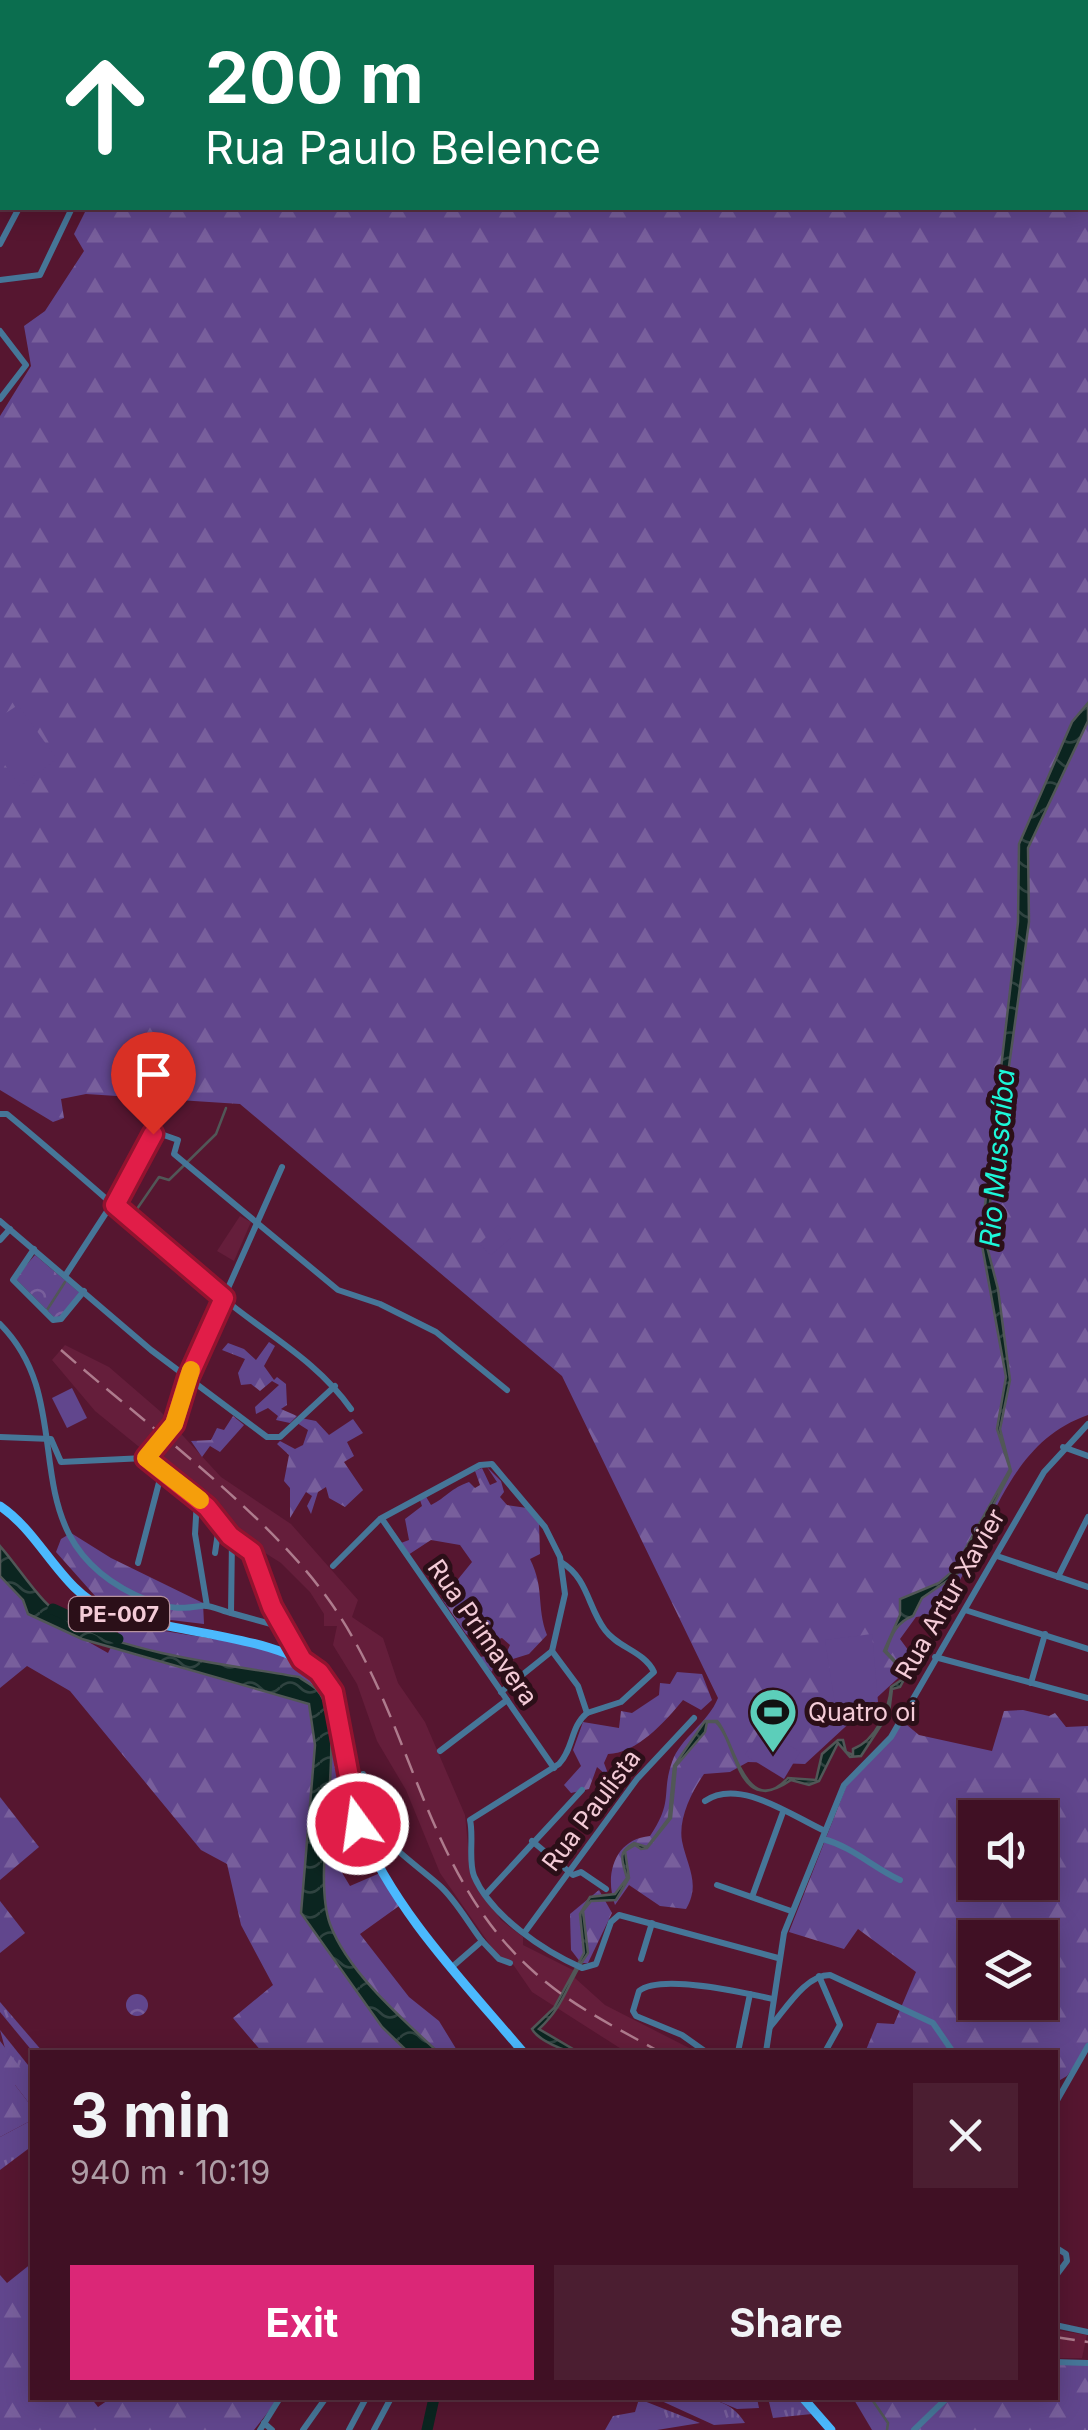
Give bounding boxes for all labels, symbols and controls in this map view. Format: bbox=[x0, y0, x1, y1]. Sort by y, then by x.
text: 200 m bbox=[205, 35, 424, 120]
icon: ahead bbox=[40, 40, 170, 170]
text: Rua Paulo Belence bbox=[205, 120, 601, 175]
pin bbox=[111, 1032, 196, 1135]
icon: arrive bbox=[126, 1047, 181, 1102]
water label: Rio Mussaíba bbox=[972, 1067, 1022, 1249]
street label: Rua Artur Xavier bbox=[889, 1503, 1011, 1685]
street label: Rua Primavera bbox=[422, 1553, 544, 1711]
road number: PE-007 bbox=[69, 1597, 169, 1631]
sports icon: Quatro oi bbox=[747, 1686, 799, 1754]
place label: Quatro oi bbox=[808, 1697, 916, 1727]
street label: Rua Paulista bbox=[536, 1743, 646, 1877]
position arrow bbox=[306, 1772, 410, 1876]
map controls bbox=[958, 1800, 1058, 2020]
button: sound bbox=[958, 1800, 1058, 1900]
button: layers bbox=[958, 1920, 1058, 2020]
text: 3 min bbox=[70, 2079, 231, 2151]
button: close bbox=[913, 2083, 1018, 2188]
text: 940 m · 10:19 bbox=[70, 2153, 270, 2192]
button: Exit bbox=[70, 2265, 534, 2380]
button: Share bbox=[554, 2265, 1018, 2380]

